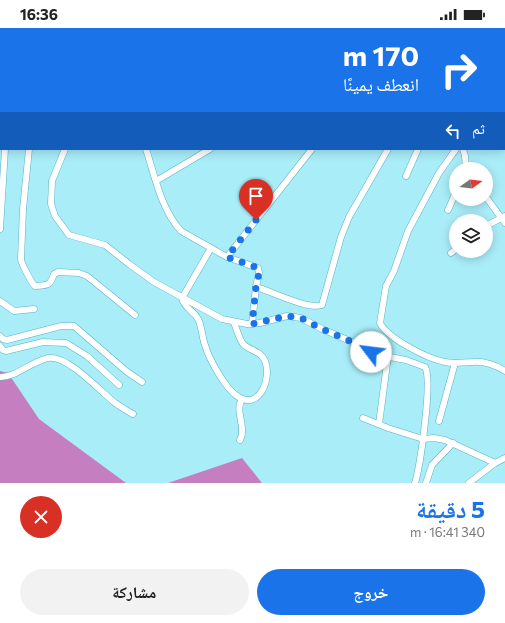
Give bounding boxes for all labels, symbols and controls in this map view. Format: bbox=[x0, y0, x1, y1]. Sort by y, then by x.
text: 16:36 bbox=[20, 5, 58, 23]
text: 170 m bbox=[343, 38, 419, 72]
icon: right bbox=[433, 44, 485, 96]
text: انعطف يمينًا bbox=[343, 73, 419, 95]
text: ثم bbox=[472, 119, 485, 137]
icon: left bbox=[442, 120, 464, 142]
north arrow bbox=[449, 162, 493, 206]
map controls bbox=[449, 162, 493, 258]
pin bbox=[239, 179, 273, 220]
icon: arrive bbox=[245, 185, 267, 207]
button: layers bbox=[449, 214, 493, 258]
position arrow bbox=[350, 331, 392, 373]
text: 5 دقيقة bbox=[416, 494, 485, 523]
button: close bbox=[20, 496, 62, 538]
text: 340 m · 16:41 bbox=[410, 524, 485, 540]
button: مشاركة bbox=[20, 569, 249, 615]
button: خروج bbox=[257, 569, 485, 615]

